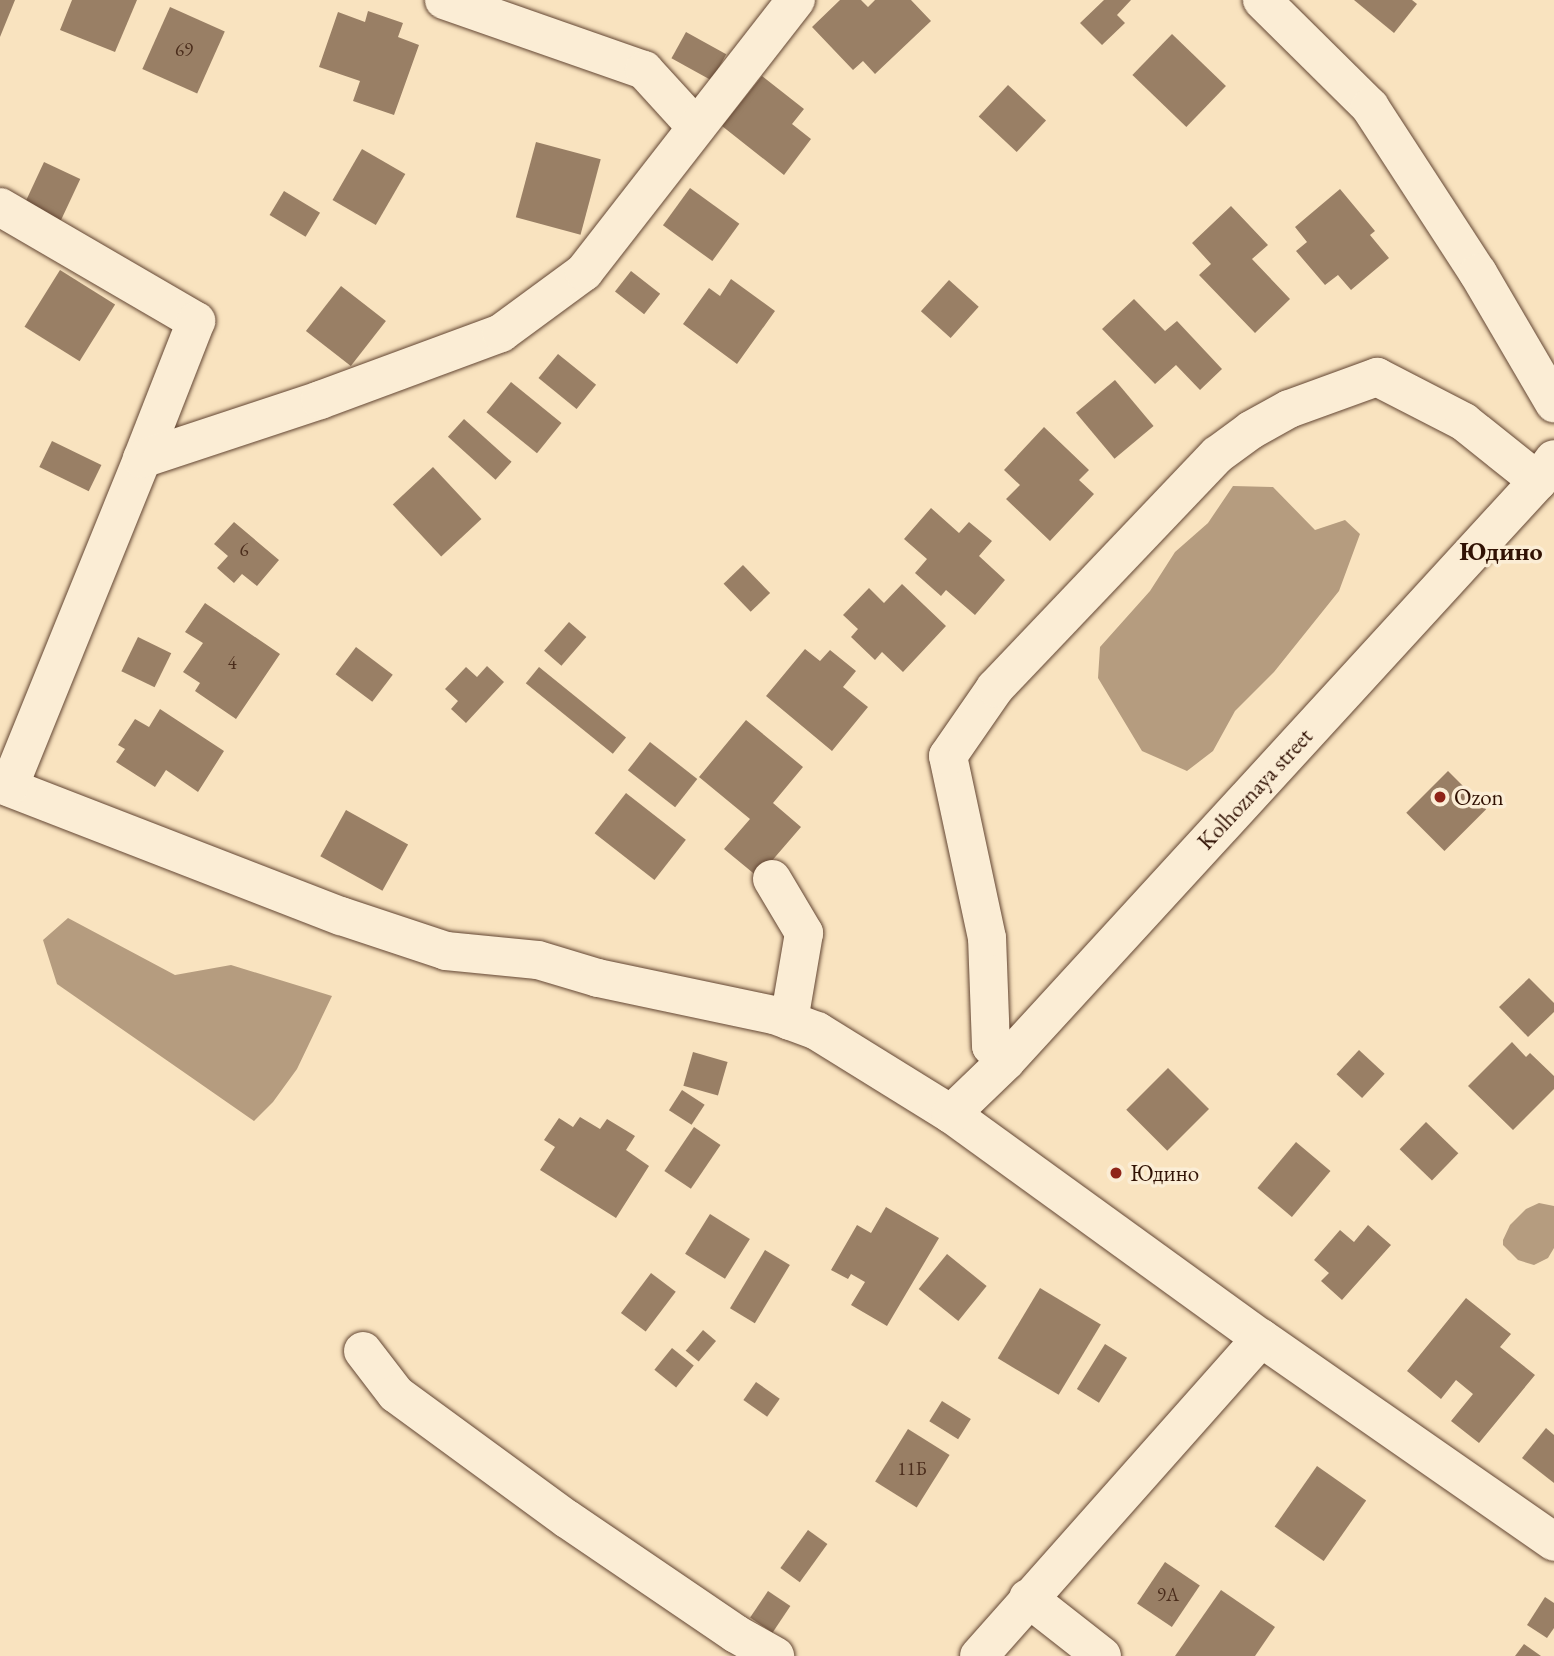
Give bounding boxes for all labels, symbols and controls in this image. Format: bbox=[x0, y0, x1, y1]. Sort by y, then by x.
house number: 69 bbox=[175, 39, 193, 61]
district label: Юдино bbox=[1459, 536, 1543, 568]
house number: 6 bbox=[239, 539, 249, 561]
house number: 4 bbox=[227, 652, 237, 674]
street label: Kolhoznaya street bbox=[1192, 723, 1318, 855]
place label: Ozon bbox=[1454, 783, 1504, 811]
marker: Ozon bbox=[1432, 789, 1448, 805]
place label: Юдино bbox=[1130, 1159, 1199, 1187]
marker: Юдино bbox=[1108, 1165, 1124, 1181]
house number: 11Б bbox=[897, 1458, 927, 1480]
house number: 9А bbox=[1157, 1584, 1179, 1606]

